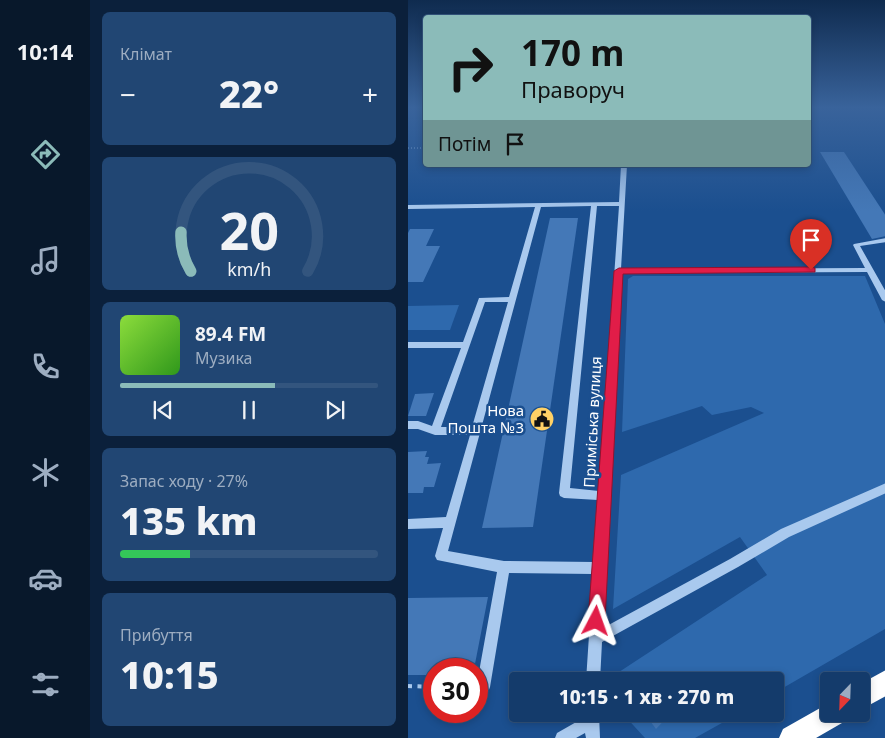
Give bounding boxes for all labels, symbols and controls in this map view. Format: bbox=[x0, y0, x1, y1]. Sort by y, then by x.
text: 170 m bbox=[521, 29, 624, 76]
icon: right bbox=[438, 35, 503, 100]
text: 10:14 bbox=[17, 36, 73, 66]
text: Клімат bbox=[120, 43, 172, 65]
text: 22° bbox=[219, 67, 279, 119]
text: Праворуч bbox=[521, 74, 625, 104]
text: − bbox=[120, 75, 136, 113]
text: + bbox=[362, 75, 378, 113]
icon: arrive bbox=[501, 130, 529, 158]
text: Потім bbox=[438, 131, 491, 157]
icon: directions bbox=[28, 137, 63, 172]
text: 20 bbox=[219, 194, 279, 265]
pin bbox=[790, 219, 832, 270]
icon: arrive bbox=[797, 226, 825, 254]
icon: music bbox=[28, 243, 63, 278]
text: km/h bbox=[227, 257, 271, 281]
text: 89.4 FM bbox=[195, 321, 266, 347]
text: Музика bbox=[195, 347, 252, 369]
icon: phone bbox=[28, 349, 63, 384]
street label: Приміська вулиця bbox=[579, 356, 605, 488]
icon: previous bbox=[149, 396, 177, 424]
icon: pause bbox=[235, 396, 263, 424]
icon: next bbox=[321, 396, 349, 424]
place label: Нова Пошта №3 bbox=[448, 400, 524, 437]
public building icon: Нова Пошта №3 bbox=[529, 406, 555, 432]
icon: climate bbox=[28, 455, 63, 490]
text: Запас ходу · 27% bbox=[120, 470, 248, 492]
text: 135 km bbox=[120, 494, 258, 546]
icon: car bbox=[28, 561, 63, 596]
position arrow bbox=[569, 594, 621, 646]
text: Прибуття bbox=[120, 624, 193, 646]
text: 10:15 bbox=[120, 648, 219, 700]
speed limit sign: 30 bbox=[423, 658, 488, 723]
icon: filters bbox=[28, 667, 63, 702]
north arrow bbox=[820, 672, 870, 722]
map controls bbox=[820, 672, 870, 722]
text: 10:15 · 1 хв · 270 m bbox=[559, 684, 734, 710]

